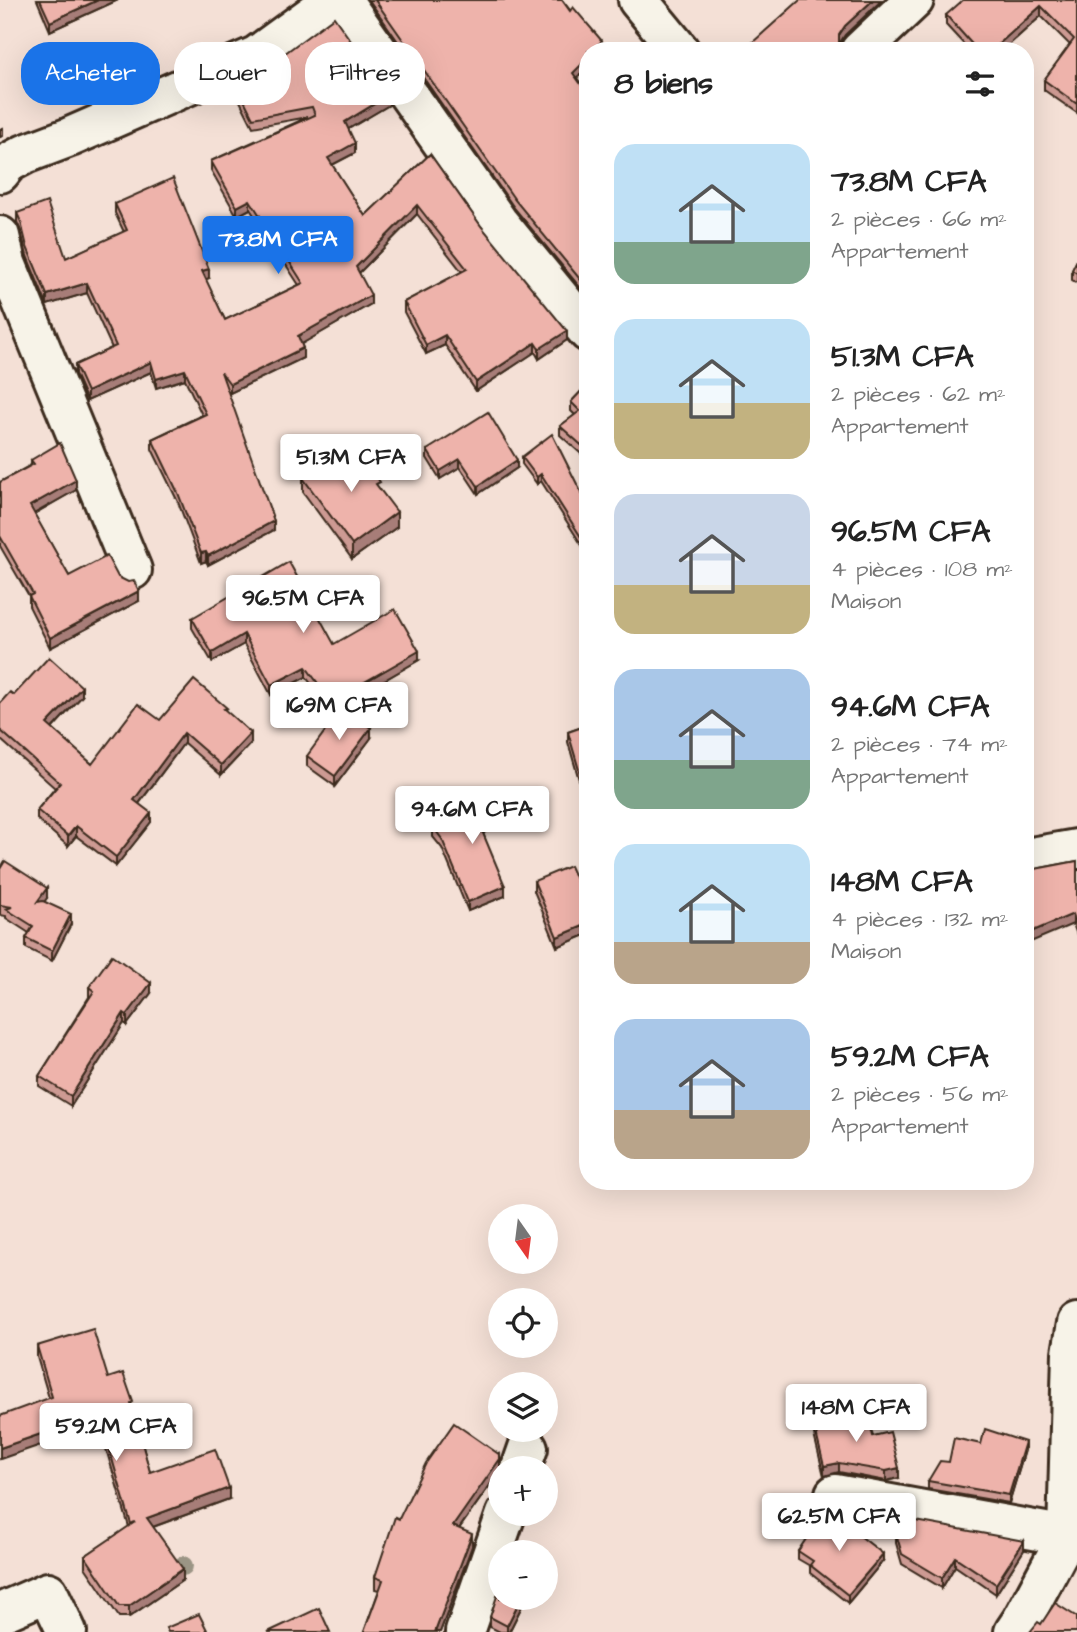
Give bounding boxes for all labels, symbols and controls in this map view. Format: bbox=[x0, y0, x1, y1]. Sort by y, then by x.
chip: Acheter bbox=[21, 42, 160, 105]
chip: Louer bbox=[174, 42, 291, 105]
chip: Filtres bbox=[305, 42, 425, 105]
text: 8 biens bbox=[614, 63, 713, 105]
icon: filters bbox=[961, 65, 999, 103]
text: 73.8M CFA bbox=[831, 161, 986, 203]
icon: home bbox=[670, 172, 754, 256]
text: 2 pièces · 66 m² bbox=[831, 203, 1007, 235]
pin: 73.8M CFA bbox=[198, 216, 358, 276]
text: 73.8M CFA bbox=[218, 223, 338, 255]
text: Appartement bbox=[831, 235, 969, 267]
text: 51.3M CFA bbox=[831, 336, 974, 378]
icon: home bbox=[670, 347, 754, 431]
text: 2 pièces · 62 m² bbox=[831, 378, 1006, 410]
text: Appartement bbox=[831, 410, 969, 442]
pin: 51.3M CFA bbox=[271, 434, 431, 494]
text: 51.3M CFA bbox=[296, 441, 406, 473]
text: 96.5M CFA bbox=[831, 511, 990, 553]
icon: home bbox=[670, 522, 754, 606]
text: 4 pièces · 108 m² bbox=[831, 553, 1013, 585]
pin: 96.5M CFA bbox=[223, 576, 383, 635]
text: 96.5M CFA bbox=[242, 582, 364, 614]
text: Maison bbox=[831, 585, 901, 617]
pin: 169M CFA bbox=[267, 682, 411, 742]
text: 94.6M CFA bbox=[831, 686, 990, 728]
text: 169M CFA bbox=[286, 689, 392, 721]
icon: home bbox=[670, 697, 754, 781]
text: 2 pièces · 74 m² bbox=[831, 728, 1008, 760]
text: Appartement bbox=[831, 760, 969, 792]
pin: 94.6M CFA bbox=[392, 786, 552, 846]
text: 94.6M CFA bbox=[411, 793, 533, 825]
text: 148M CFA bbox=[831, 861, 973, 903]
icon: home bbox=[670, 872, 754, 956]
text: 4 pièces · 132 m² bbox=[831, 903, 1008, 935]
text: Maison bbox=[831, 935, 901, 967]
text: 59.2M CFA bbox=[831, 1036, 989, 1078]
icon: home bbox=[670, 1047, 754, 1131]
text: 2 pièces · 56 m² bbox=[831, 1078, 1009, 1110]
text: Appartement bbox=[831, 1110, 969, 1142]
north arrow bbox=[488, 1204, 558, 1274]
map controls bbox=[488, 1204, 558, 1610]
button: locate bbox=[488, 1288, 558, 1358]
button: layers bbox=[488, 1372, 558, 1442]
pin: 148M CFA bbox=[784, 1384, 928, 1444]
text: 148M CFA bbox=[802, 1391, 910, 1423]
pin: 59.2M CFA bbox=[36, 1404, 196, 1463]
text: 59.2M CFA bbox=[56, 1410, 176, 1442]
button: + bbox=[488, 1456, 558, 1526]
pin: 62.5M CFA bbox=[759, 1494, 919, 1553]
text: 62.5M CFA bbox=[778, 1500, 900, 1532]
button: − bbox=[488, 1540, 558, 1610]

